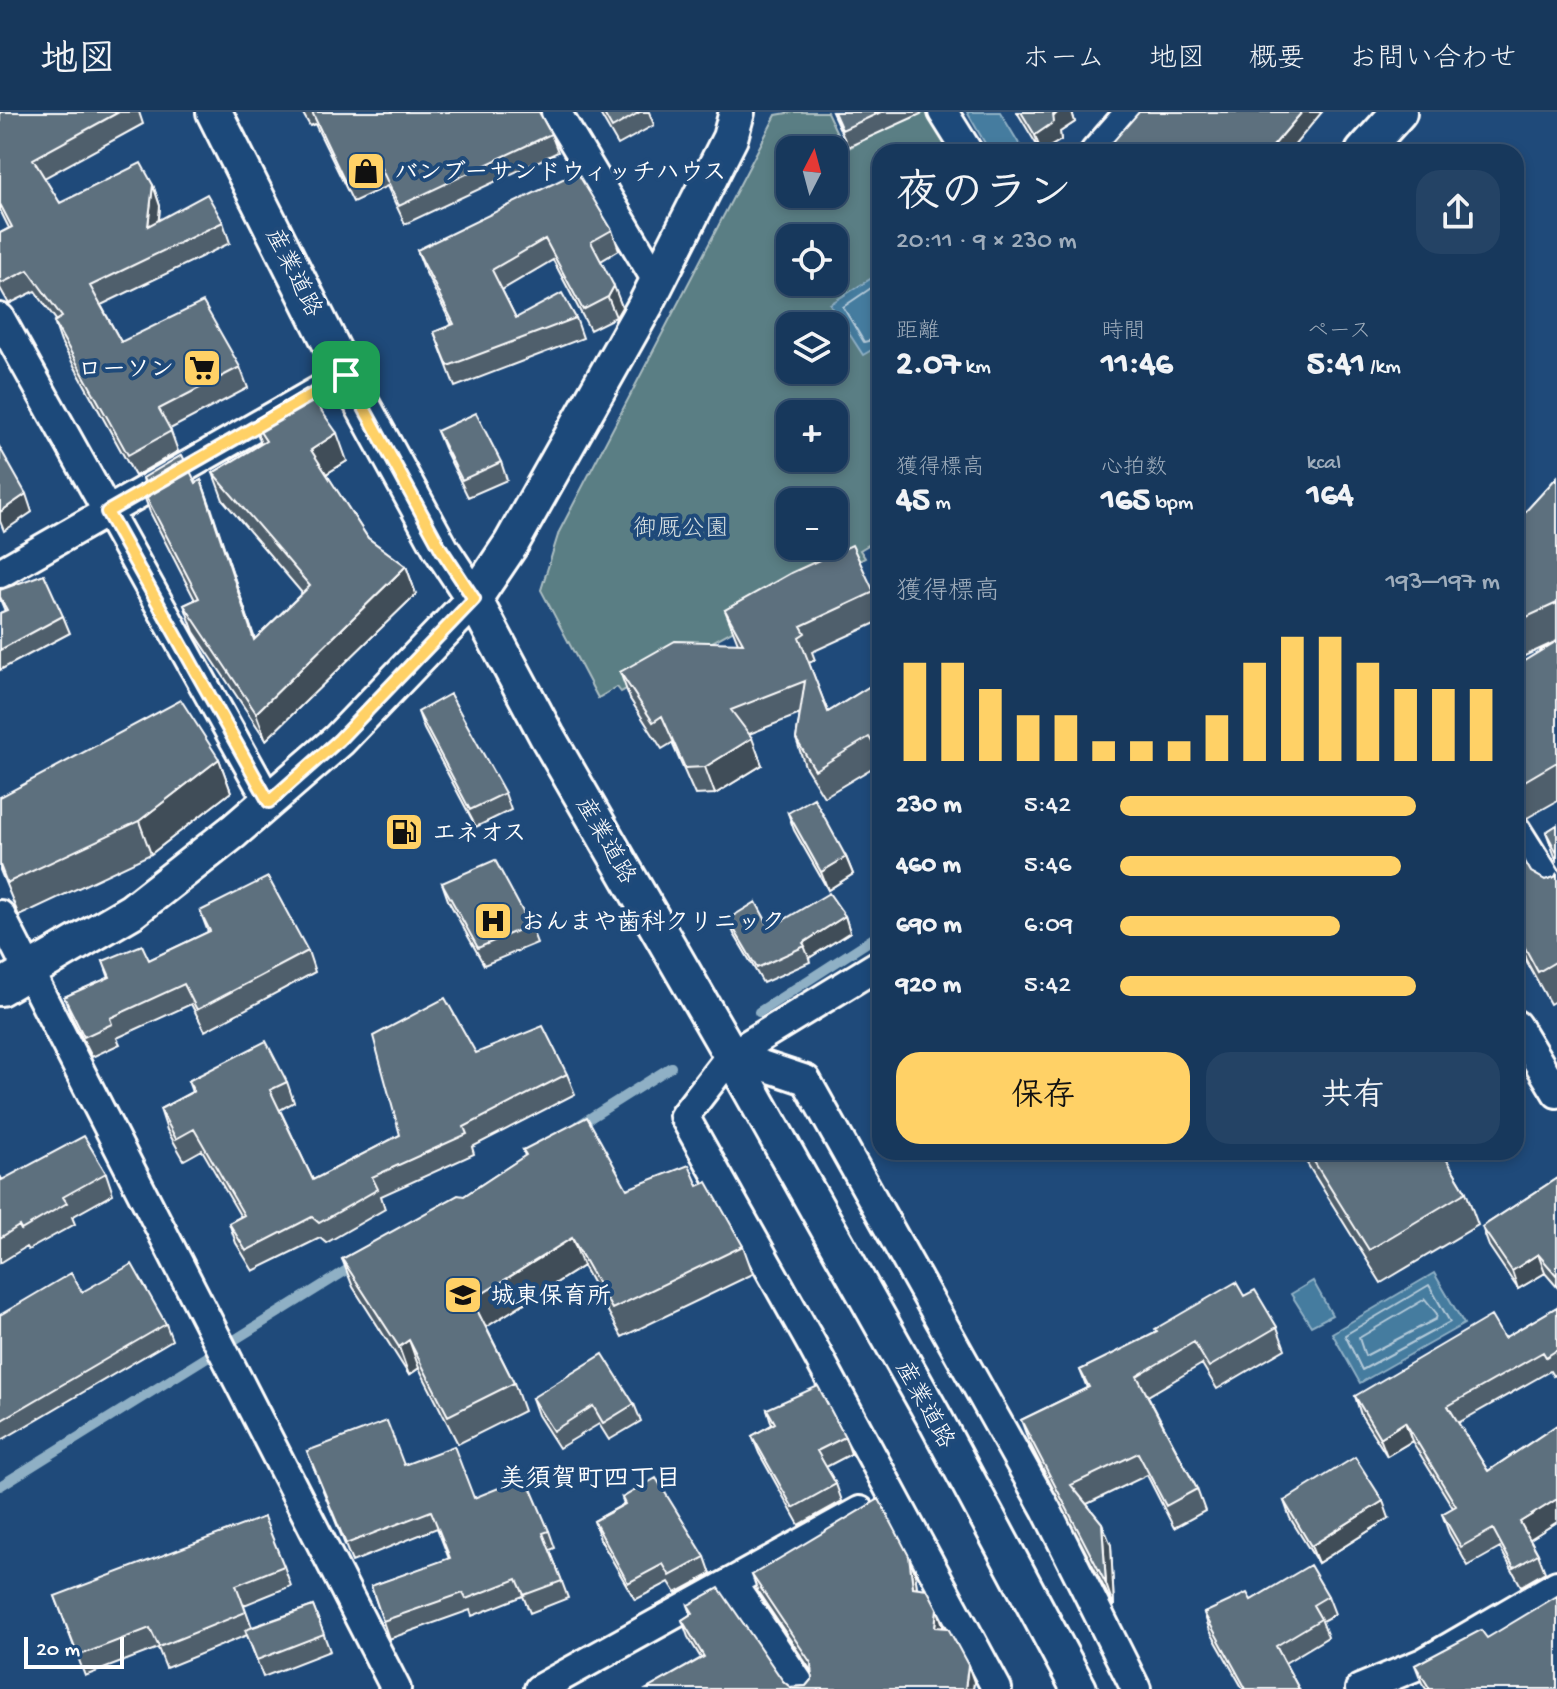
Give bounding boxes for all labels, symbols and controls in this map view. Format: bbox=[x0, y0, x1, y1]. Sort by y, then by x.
text: 地図 bbox=[40, 41, 116, 85]
text: ホーム bbox=[1022, 44, 1105, 77]
text: 地図 bbox=[1149, 44, 1205, 77]
text: 概要 bbox=[1249, 44, 1305, 77]
text: お問い合わせ bbox=[1349, 44, 1517, 77]
north arrow bbox=[776, 136, 848, 208]
map controls bbox=[776, 136, 848, 560]
shop icon: バンブーサンドウィッチハウス bbox=[345, 150, 387, 192]
place label: バンブーサンドウィッチハウス bbox=[394, 160, 726, 189]
button: share bbox=[1416, 170, 1500, 254]
text: 夜のラン bbox=[896, 171, 1072, 223]
street label: 産業道路 bbox=[257, 224, 327, 323]
button: locate bbox=[776, 224, 848, 296]
text: 20:11 · 9 × 230 m bbox=[896, 227, 1077, 258]
button: layers bbox=[776, 312, 848, 384]
text: 距離 bbox=[896, 320, 940, 346]
text: 時間 bbox=[1101, 320, 1145, 346]
text: ペース bbox=[1307, 320, 1371, 346]
pin bbox=[312, 341, 380, 409]
text: 2.07 bbox=[896, 346, 960, 386]
text: 11:46 bbox=[1101, 346, 1173, 386]
text: 5:41 bbox=[1307, 346, 1365, 386]
supermarket icon: ローソン bbox=[181, 347, 223, 389]
icon: arrive bbox=[324, 353, 368, 397]
text: km bbox=[960, 355, 991, 381]
text: /km bbox=[1365, 355, 1401, 381]
place label: ローソン bbox=[78, 357, 174, 386]
button: + bbox=[776, 400, 848, 472]
text: kcal bbox=[1307, 451, 1341, 477]
text: 獲得標高 bbox=[896, 456, 984, 482]
text: 心拍数 bbox=[1101, 456, 1167, 482]
text: 164 bbox=[1307, 477, 1354, 517]
text: 45 bbox=[896, 482, 930, 522]
text: 165 bbox=[1101, 482, 1150, 522]
button: − bbox=[776, 488, 848, 560]
text: m bbox=[930, 491, 951, 517]
text: bpm bbox=[1150, 491, 1193, 517]
park label: 御厩公園 bbox=[633, 516, 729, 545]
text: 193–197 m bbox=[1385, 568, 1500, 599]
text: 獲得標高 bbox=[896, 578, 1000, 609]
text: 230 m bbox=[896, 791, 962, 822]
text: 5:42 bbox=[1024, 791, 1071, 822]
street label: 産業道路 bbox=[567, 792, 641, 891]
fuel station icon: エネオス bbox=[383, 811, 425, 853]
place label: エネオス bbox=[432, 821, 527, 850]
text: 460 m bbox=[896, 851, 961, 882]
text: 5:46 bbox=[1024, 851, 1071, 882]
hospital icon: おんまや歯科クリニック bbox=[472, 900, 514, 942]
place label: おんまや歯科クリニック bbox=[521, 909, 785, 939]
text: 690 m bbox=[896, 911, 962, 942]
text: 6:09 bbox=[1024, 911, 1073, 942]
text: 920 m bbox=[896, 971, 961, 1002]
text: 5:42 bbox=[1024, 971, 1071, 1002]
button: 保存 bbox=[896, 1052, 1190, 1144]
button: 共有 bbox=[1206, 1052, 1500, 1144]
school or university icon: 城東保育所 bbox=[442, 1274, 484, 1316]
place label: 城東保育所 bbox=[491, 1283, 611, 1313]
street label: 産業道路 bbox=[887, 1356, 960, 1455]
district label: 美須賀町四丁目 bbox=[499, 1464, 681, 1497]
scale bar bbox=[24, 1633, 124, 1669]
text: 20 m bbox=[36, 1638, 80, 1664]

